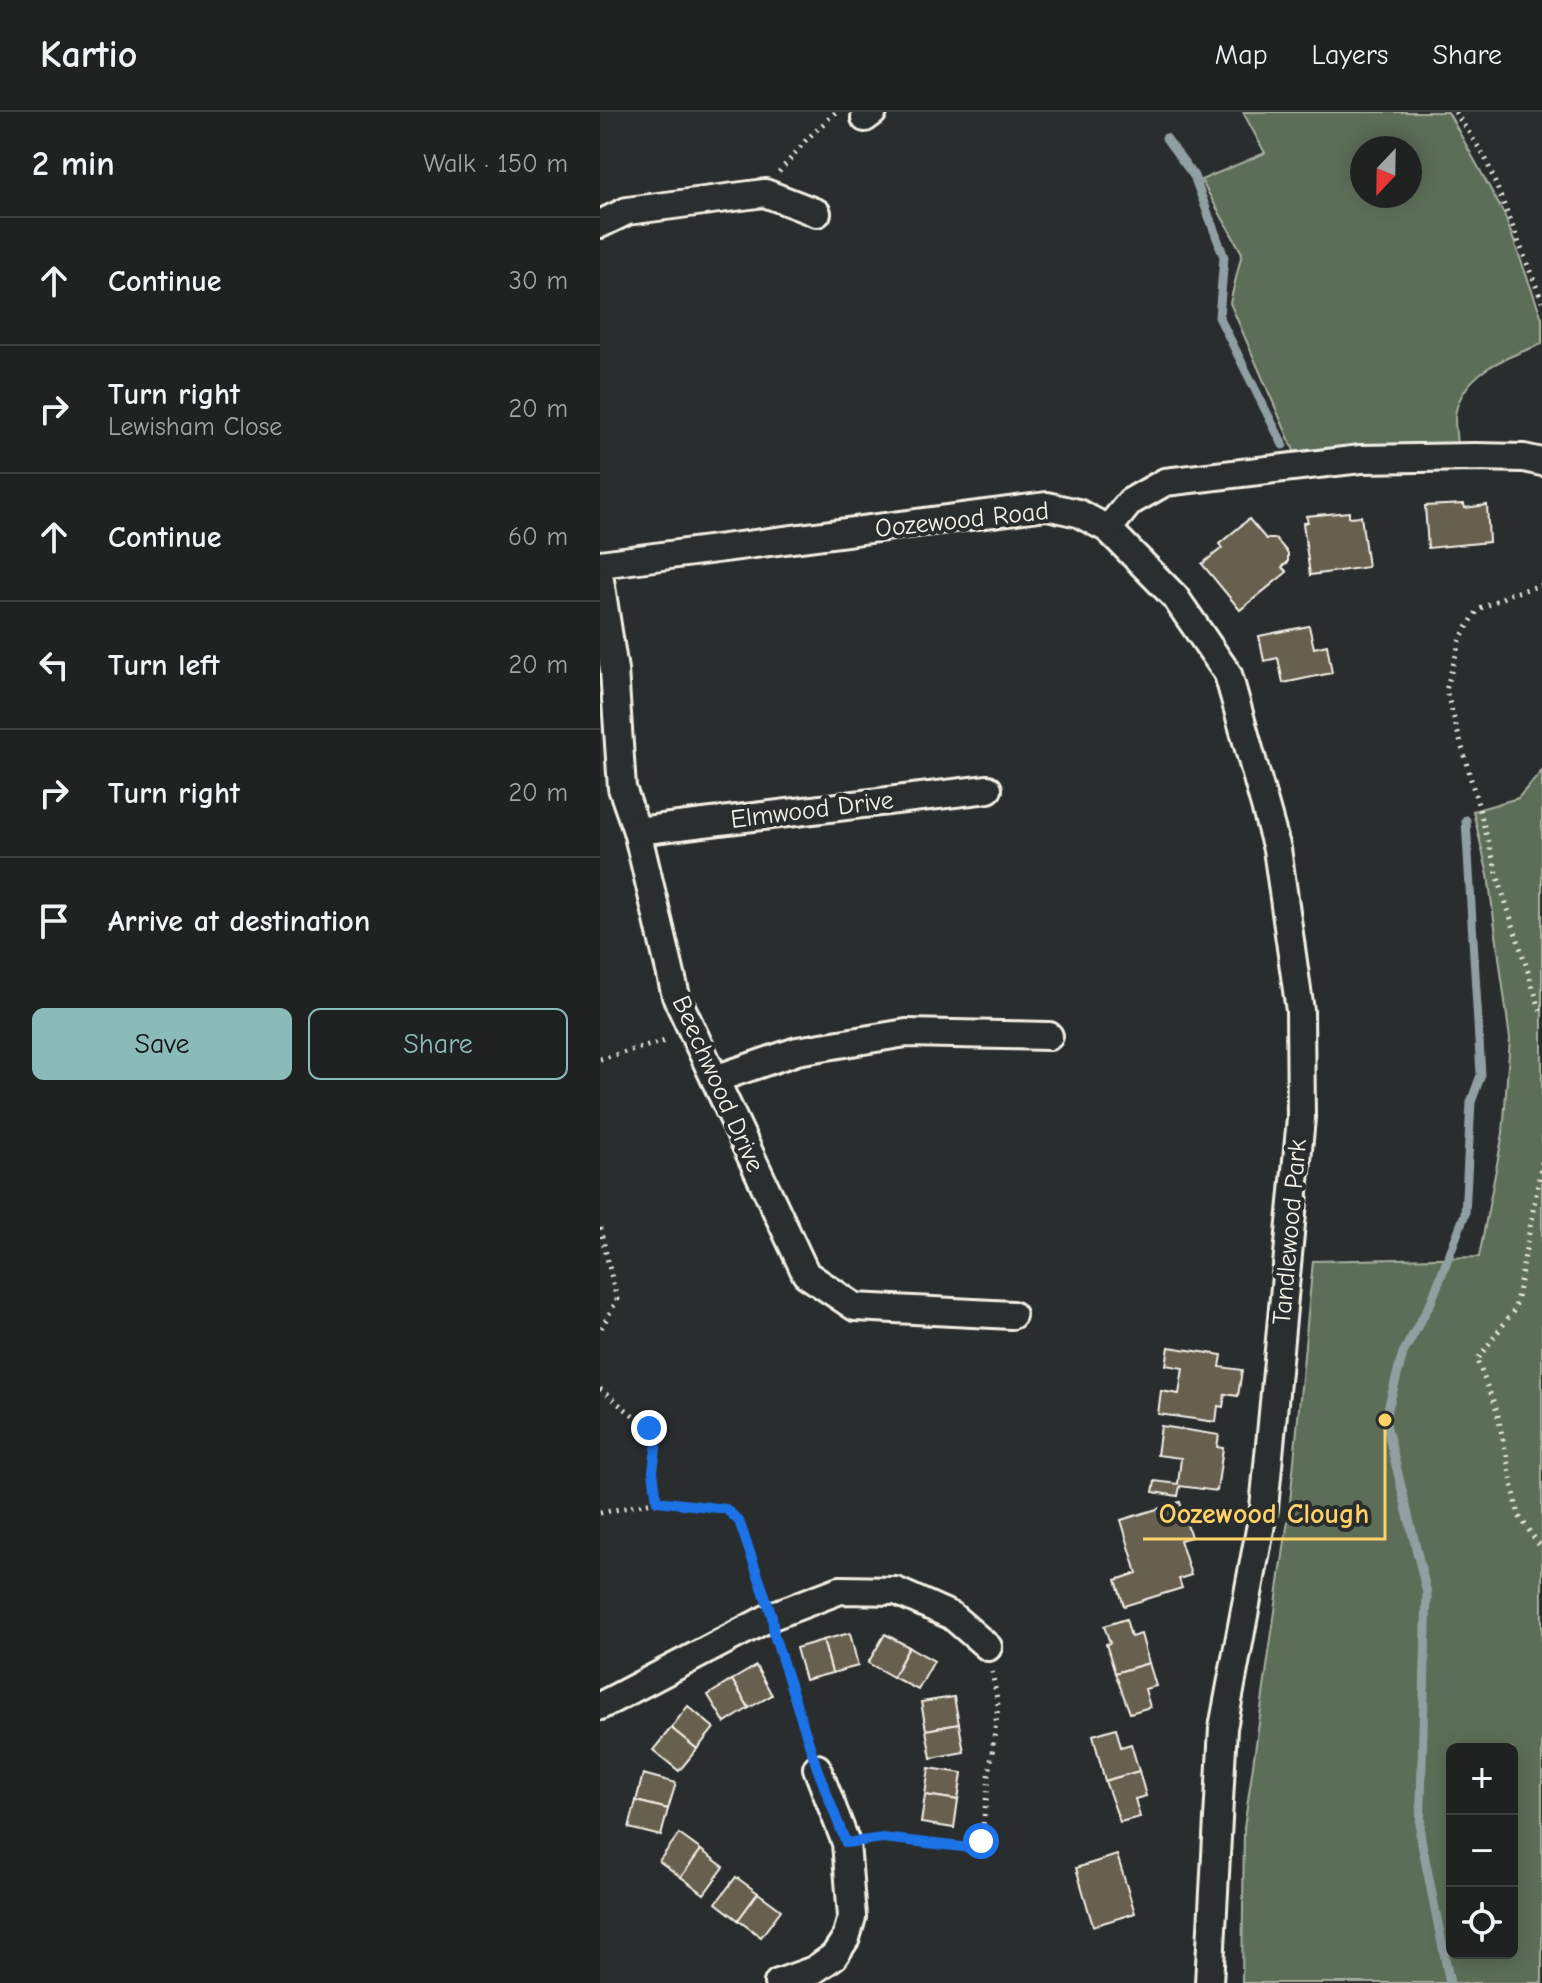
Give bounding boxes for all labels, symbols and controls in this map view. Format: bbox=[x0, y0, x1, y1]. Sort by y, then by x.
text: Kartio bbox=[40, 33, 137, 77]
text: Map bbox=[1215, 39, 1268, 71]
text: Layers bbox=[1312, 39, 1388, 71]
text: Share bbox=[1432, 39, 1502, 71]
north arrow bbox=[1350, 136, 1422, 208]
text: 2 min bbox=[32, 144, 115, 184]
text: Walk · 150 m bbox=[423, 149, 568, 179]
icon: ahead bbox=[32, 259, 76, 303]
text: Continue bbox=[108, 264, 222, 299]
text: 30 m bbox=[509, 266, 568, 296]
text: Turn right bbox=[108, 377, 240, 412]
icon: right bbox=[32, 387, 76, 431]
text: 20 m bbox=[508, 394, 568, 424]
text: Lewisham Close bbox=[108, 412, 282, 442]
street label: Oozewood Road bbox=[874, 496, 1050, 544]
icon: ahead bbox=[32, 515, 76, 559]
text: Continue bbox=[108, 520, 222, 555]
text: 60 m bbox=[508, 522, 568, 552]
icon: left bbox=[32, 643, 76, 687]
text: Turn left bbox=[108, 648, 220, 683]
text: 20 m bbox=[508, 650, 568, 680]
icon: right bbox=[32, 771, 76, 815]
text: Turn right bbox=[108, 776, 240, 811]
text: 20 m bbox=[508, 778, 568, 808]
street label: Elmwood Drive bbox=[729, 785, 895, 835]
icon: arrive bbox=[32, 899, 76, 943]
text: Arrive at destination bbox=[108, 904, 370, 939]
street label: Beechwood Drive bbox=[666, 991, 770, 1177]
button: Save bbox=[32, 1008, 292, 1080]
button: Share bbox=[308, 1008, 568, 1080]
street label: Tandlewood Park bbox=[1267, 1137, 1313, 1326]
route end bbox=[631, 1410, 667, 1446]
callout: Oozewood Clough bbox=[1143, 1487, 1385, 1539]
text: Oozewood Clough bbox=[1159, 1498, 1369, 1530]
map controls bbox=[1446, 1743, 1518, 1959]
button: + bbox=[1446, 1743, 1518, 1815]
button: − bbox=[1446, 1815, 1518, 1887]
route start bbox=[963, 1823, 999, 1859]
button: locate bbox=[1446, 1887, 1518, 1959]

